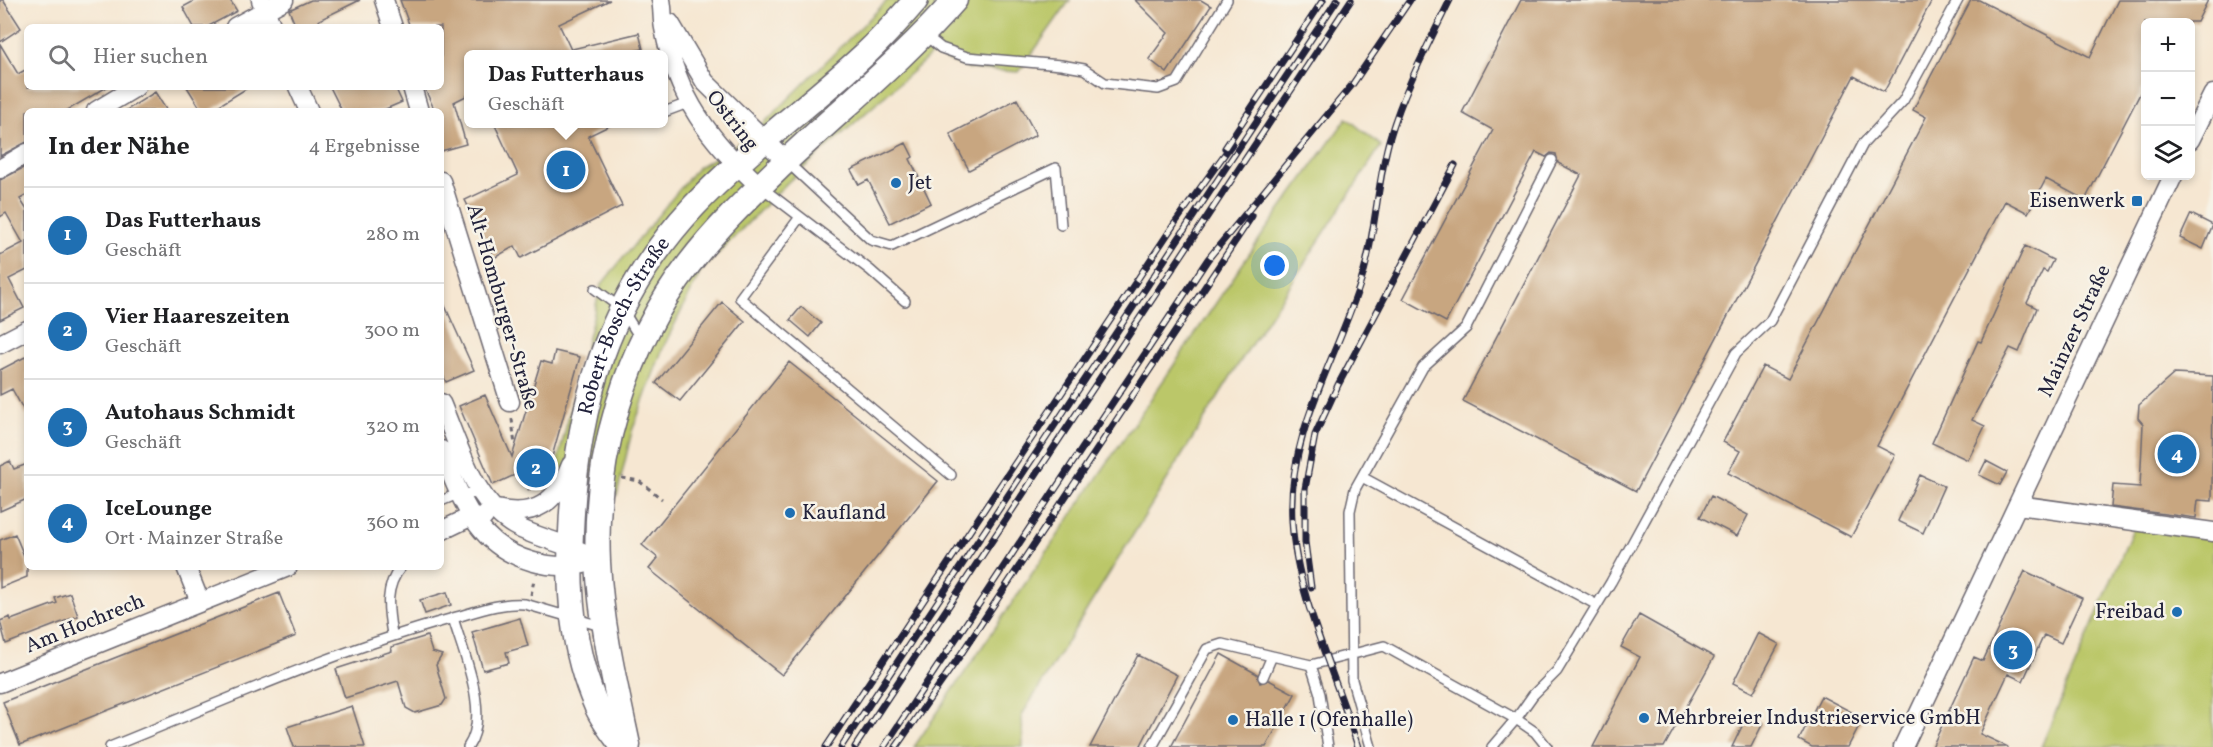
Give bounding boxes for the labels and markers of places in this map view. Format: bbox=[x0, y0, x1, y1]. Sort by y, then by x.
pin: 1 bbox=[546, 148, 586, 192]
place label: Jet bbox=[908, 169, 932, 198]
marker: Jet bbox=[889, 176, 903, 190]
place label: Eisenwerk bbox=[2029, 187, 2126, 216]
marker: Eisenwerk bbox=[2130, 194, 2144, 208]
pin: 4 bbox=[2158, 432, 2196, 476]
pin: 2 bbox=[516, 446, 556, 490]
place label: Kaufland bbox=[802, 499, 886, 528]
marker: Kaufland bbox=[783, 506, 797, 520]
place label: Freibad bbox=[2095, 598, 2165, 627]
marker: Freibad bbox=[2170, 605, 2184, 619]
pin: 3 bbox=[1994, 628, 2032, 672]
place label: Mehrbreier Industrieservice GmbH bbox=[1656, 704, 1981, 733]
place label: Halle 1 (Ofenhalle) bbox=[1245, 706, 1413, 735]
marker: Mehrbreier Industrieservice GmbH bbox=[1637, 711, 1651, 725]
marker: Halle 1 (Ofenhalle) bbox=[1226, 713, 1240, 727]

